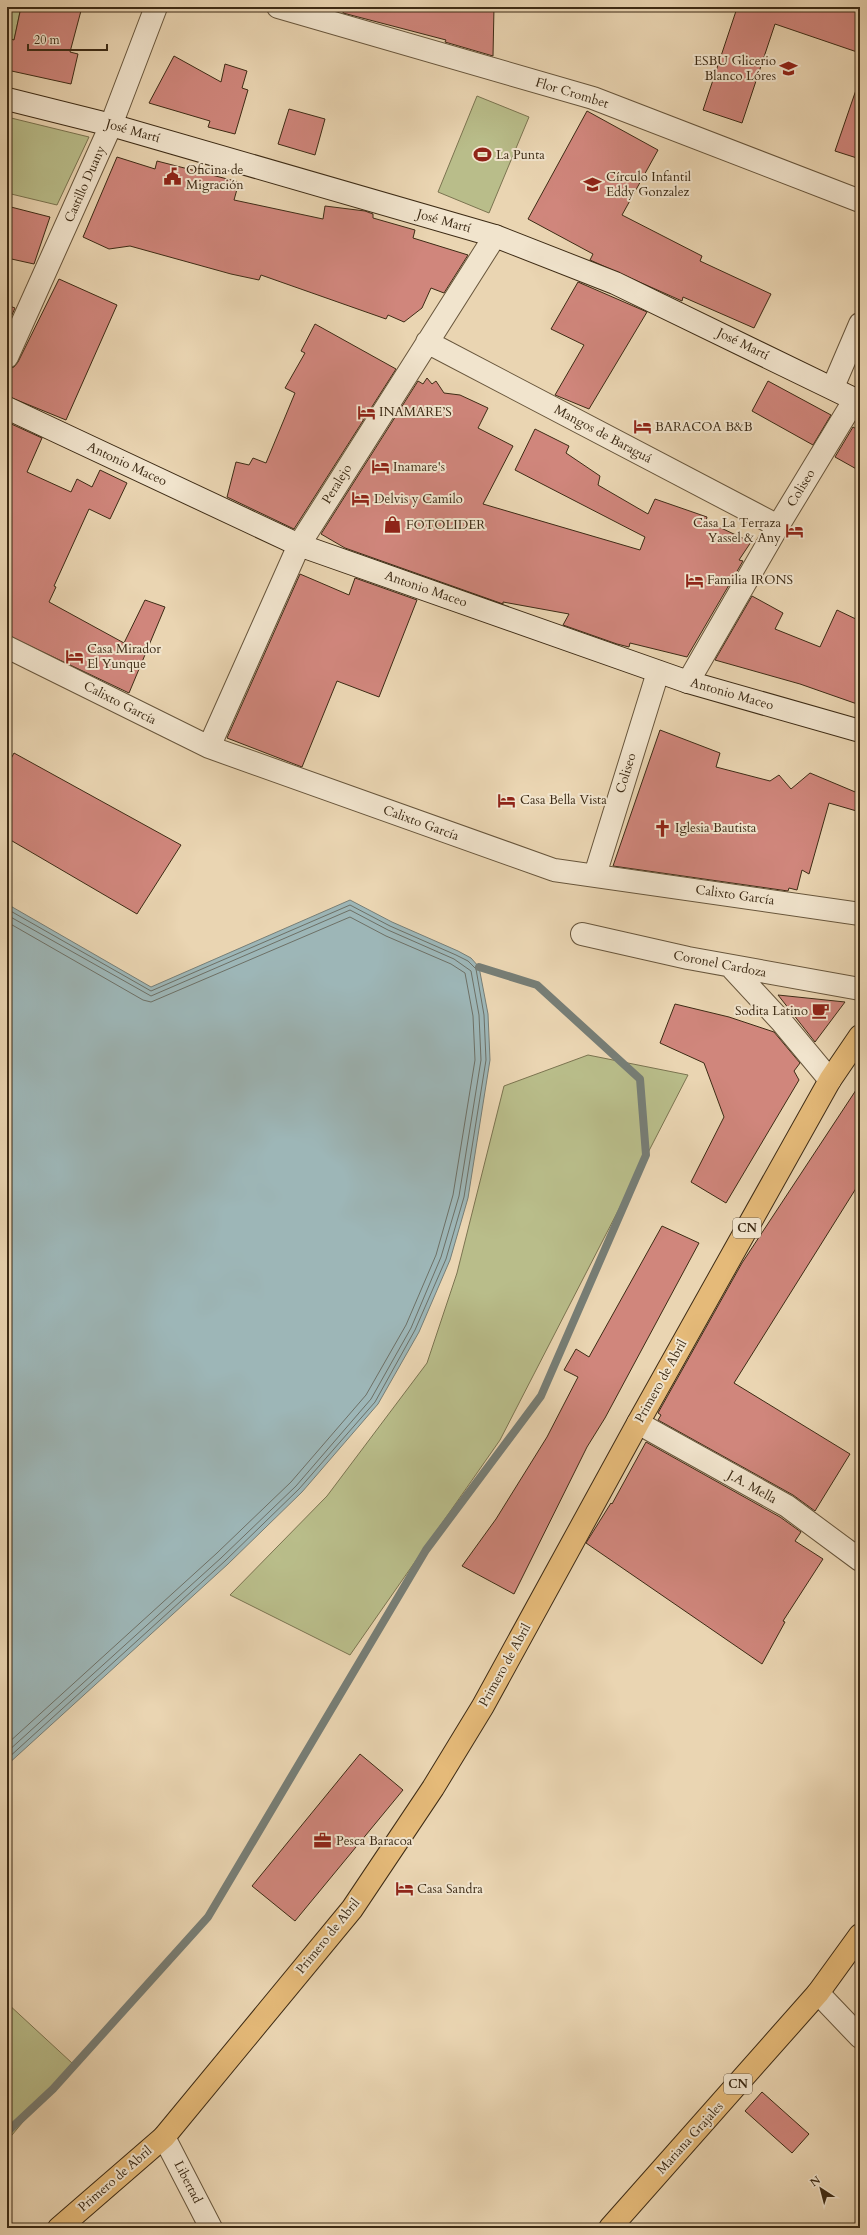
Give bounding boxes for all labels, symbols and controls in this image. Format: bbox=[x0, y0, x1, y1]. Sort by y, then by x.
scale bar bbox=[28, 26, 107, 52]
text: 20 m bbox=[34, 32, 61, 48]
place label: ESBU Glicerio Blanco Lóres bbox=[694, 52, 776, 85]
school or university icon: ESBU Glicerio Blanco Lóres bbox=[779, 58, 799, 78]
street label: Flor Crombet bbox=[533, 73, 611, 113]
street label: José Martí bbox=[102, 114, 162, 147]
street label: Castillo Duany bbox=[60, 143, 110, 225]
sports icon: La Punta bbox=[473, 145, 493, 165]
place label: La Punta bbox=[496, 146, 545, 164]
place label: Oficina de Migración bbox=[186, 161, 244, 194]
public building icon: Oficina de Migración bbox=[163, 167, 183, 187]
place label: Círculo Infantil Eddy Gonzalez bbox=[606, 168, 692, 201]
school or university icon: Círculo Infantil Eddy Gonzalez bbox=[583, 174, 603, 194]
street label: José Martí bbox=[413, 204, 473, 237]
street label: José Martí bbox=[712, 323, 772, 364]
street label: Mangos de Baraguá bbox=[551, 401, 655, 468]
hotel icon: INAMARE’S bbox=[356, 402, 376, 422]
place label: INAMARE’S bbox=[379, 403, 452, 421]
hotel icon: BARACOA B&B bbox=[632, 417, 652, 437]
place label: BARACOA B&B bbox=[655, 418, 753, 436]
street label: Antonio Maceo bbox=[84, 438, 170, 490]
hotel icon: Inamare's bbox=[370, 457, 390, 477]
place label: Inamare's bbox=[393, 458, 445, 476]
street label: Peralejo bbox=[318, 461, 356, 507]
street label: Coliseo bbox=[783, 466, 819, 510]
hotel icon: Delvis y Camilo bbox=[351, 489, 371, 509]
place label: Delvis y Camilo bbox=[374, 490, 463, 508]
place label: Casa La Terraza Yassel & Any bbox=[693, 514, 781, 547]
shop icon: FOTOLIDER bbox=[383, 515, 403, 535]
place label: FOTOLIDER bbox=[406, 516, 485, 534]
hotel icon: Casa La Terraza Yassel & Any bbox=[784, 520, 804, 540]
street label: Antonio Maceo bbox=[382, 566, 470, 612]
hotel icon: Familia IRONS bbox=[684, 570, 704, 590]
place label: Familia IRONS bbox=[707, 571, 793, 589]
place label: Casa Mirador El Yunque bbox=[87, 640, 161, 673]
hotel icon: Casa Mirador El Yunque bbox=[64, 646, 84, 666]
street label: Antonio Maceo bbox=[688, 673, 776, 715]
street label: Calixto García bbox=[81, 677, 160, 729]
street label: Coliseo bbox=[611, 751, 641, 795]
hotel icon: Casa Bella Vista bbox=[497, 790, 517, 810]
place label: Casa Bella Vista bbox=[520, 791, 607, 809]
street label: Calixto García bbox=[381, 801, 462, 845]
church icon: Iglesia Bautista bbox=[652, 818, 672, 838]
place label: Iglesia Bautista bbox=[675, 819, 757, 837]
street label: Calixto García bbox=[694, 881, 776, 909]
street label: Coronel Cardoza bbox=[672, 946, 768, 982]
cafe icon: Sodita Latino bbox=[811, 1001, 831, 1021]
place label: Sodita Latino bbox=[735, 1002, 808, 1020]
road number: CN bbox=[733, 1218, 761, 1238]
street label: Primero de Abril bbox=[631, 1336, 692, 1426]
street label: J.A. Mella bbox=[722, 1465, 780, 1508]
street label: Primero de Abril bbox=[475, 1620, 536, 1710]
office icon: Pesca Baracoa bbox=[313, 1831, 333, 1851]
place label: Pesca Baracoa bbox=[336, 1832, 413, 1850]
hotel icon: Casa Sandra bbox=[394, 1879, 414, 1899]
place label: Casa Sandra bbox=[417, 1880, 483, 1898]
street label: Primero de Abril bbox=[292, 1894, 365, 1978]
road number: CN bbox=[724, 2074, 752, 2094]
street label: Mariana Grajales bbox=[653, 2098, 727, 2178]
street label: Primero de Abril bbox=[74, 2141, 156, 2216]
street label: Libertad bbox=[170, 2158, 206, 2207]
north arrow bbox=[801, 2169, 841, 2209]
text: N bbox=[807, 2172, 824, 2190]

